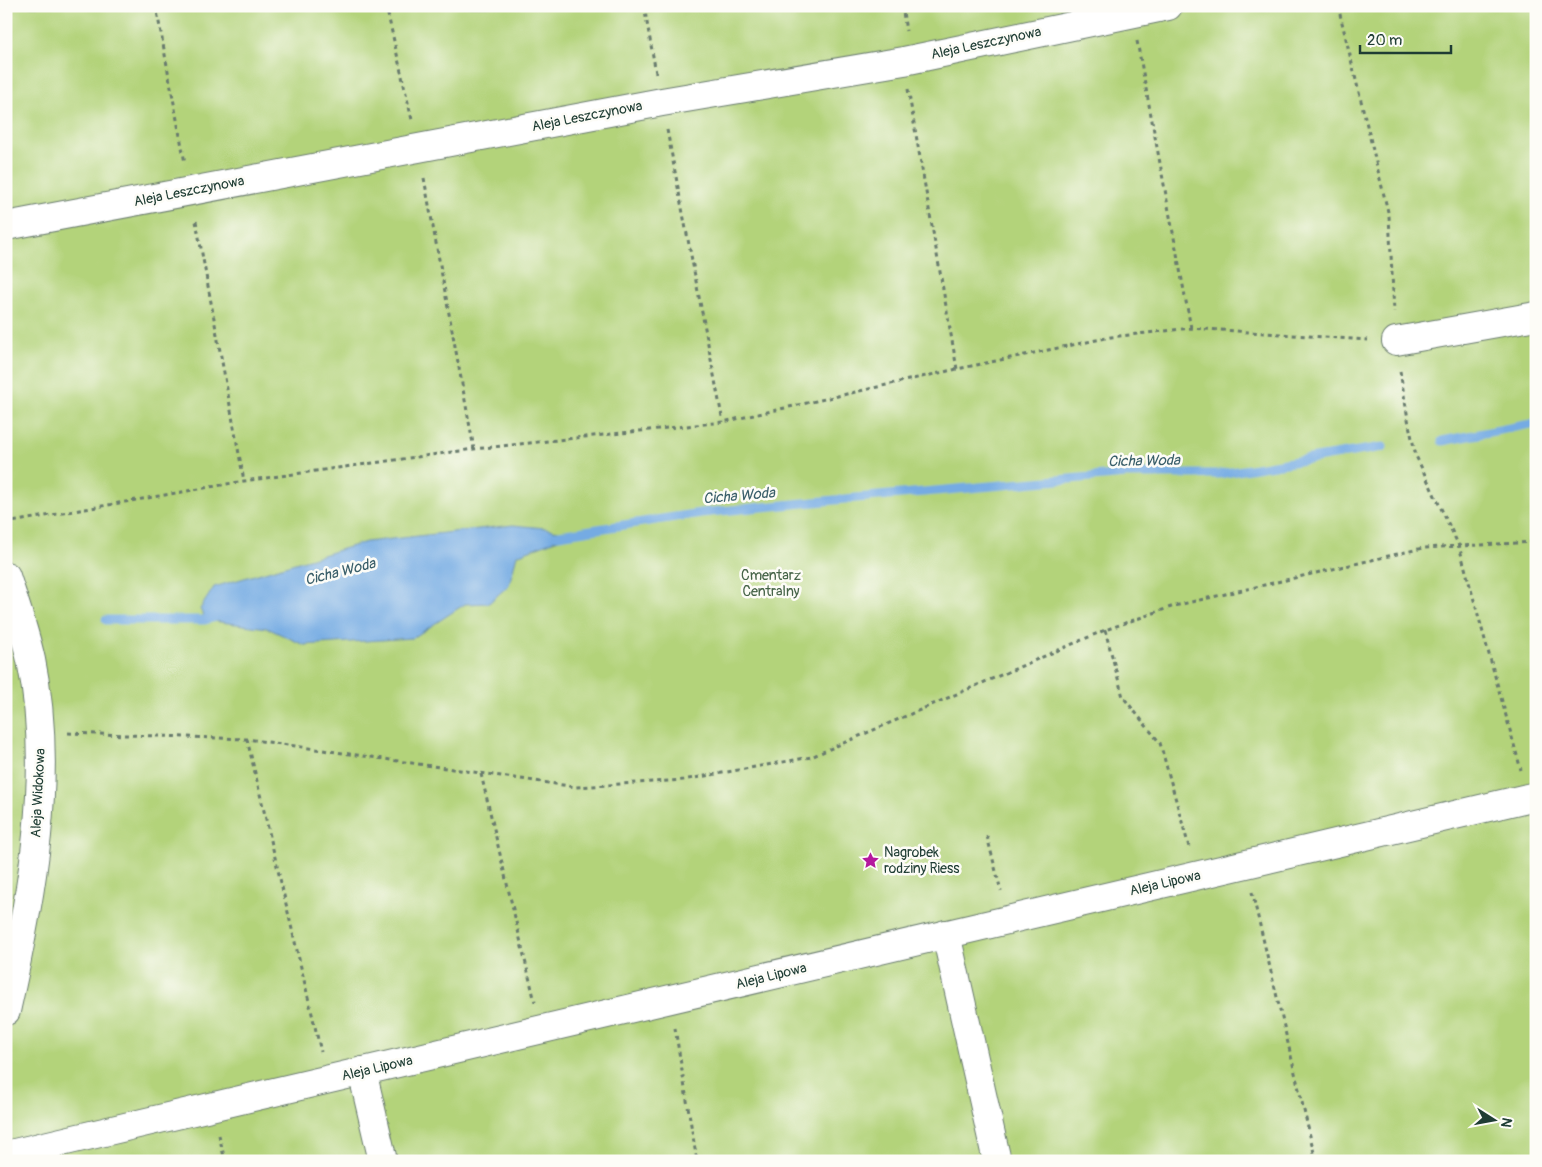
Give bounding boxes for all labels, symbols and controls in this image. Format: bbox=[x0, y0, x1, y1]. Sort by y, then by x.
scale bar bbox=[1360, 22, 1451, 54]
street label: Aleja Leszczynowa bbox=[929, 23, 1043, 63]
text: 20 m bbox=[1367, 31, 1402, 50]
street label: Aleja Leszczynowa bbox=[530, 97, 644, 135]
street label: Aleja Leszczynowa bbox=[132, 172, 246, 210]
water label: Cicha Woda bbox=[1108, 451, 1181, 471]
water label: Cicha Woda bbox=[702, 483, 777, 509]
water label: Cicha Woda bbox=[303, 554, 378, 590]
park label: Cmentarz Centralny bbox=[741, 567, 801, 600]
street label: Aleja Widokowa bbox=[27, 748, 49, 838]
place label: Nagrobek rodziny Riess bbox=[884, 844, 960, 877]
place icon: Nagrobek rodziny Riess bbox=[860, 850, 880, 870]
street label: Aleja Lipowa bbox=[1128, 867, 1202, 899]
street label: Aleja Lipowa bbox=[734, 959, 808, 993]
street label: Aleja Lipowa bbox=[340, 1052, 414, 1084]
north arrow bbox=[1470, 1094, 1520, 1144]
text: N bbox=[1497, 1116, 1516, 1129]

